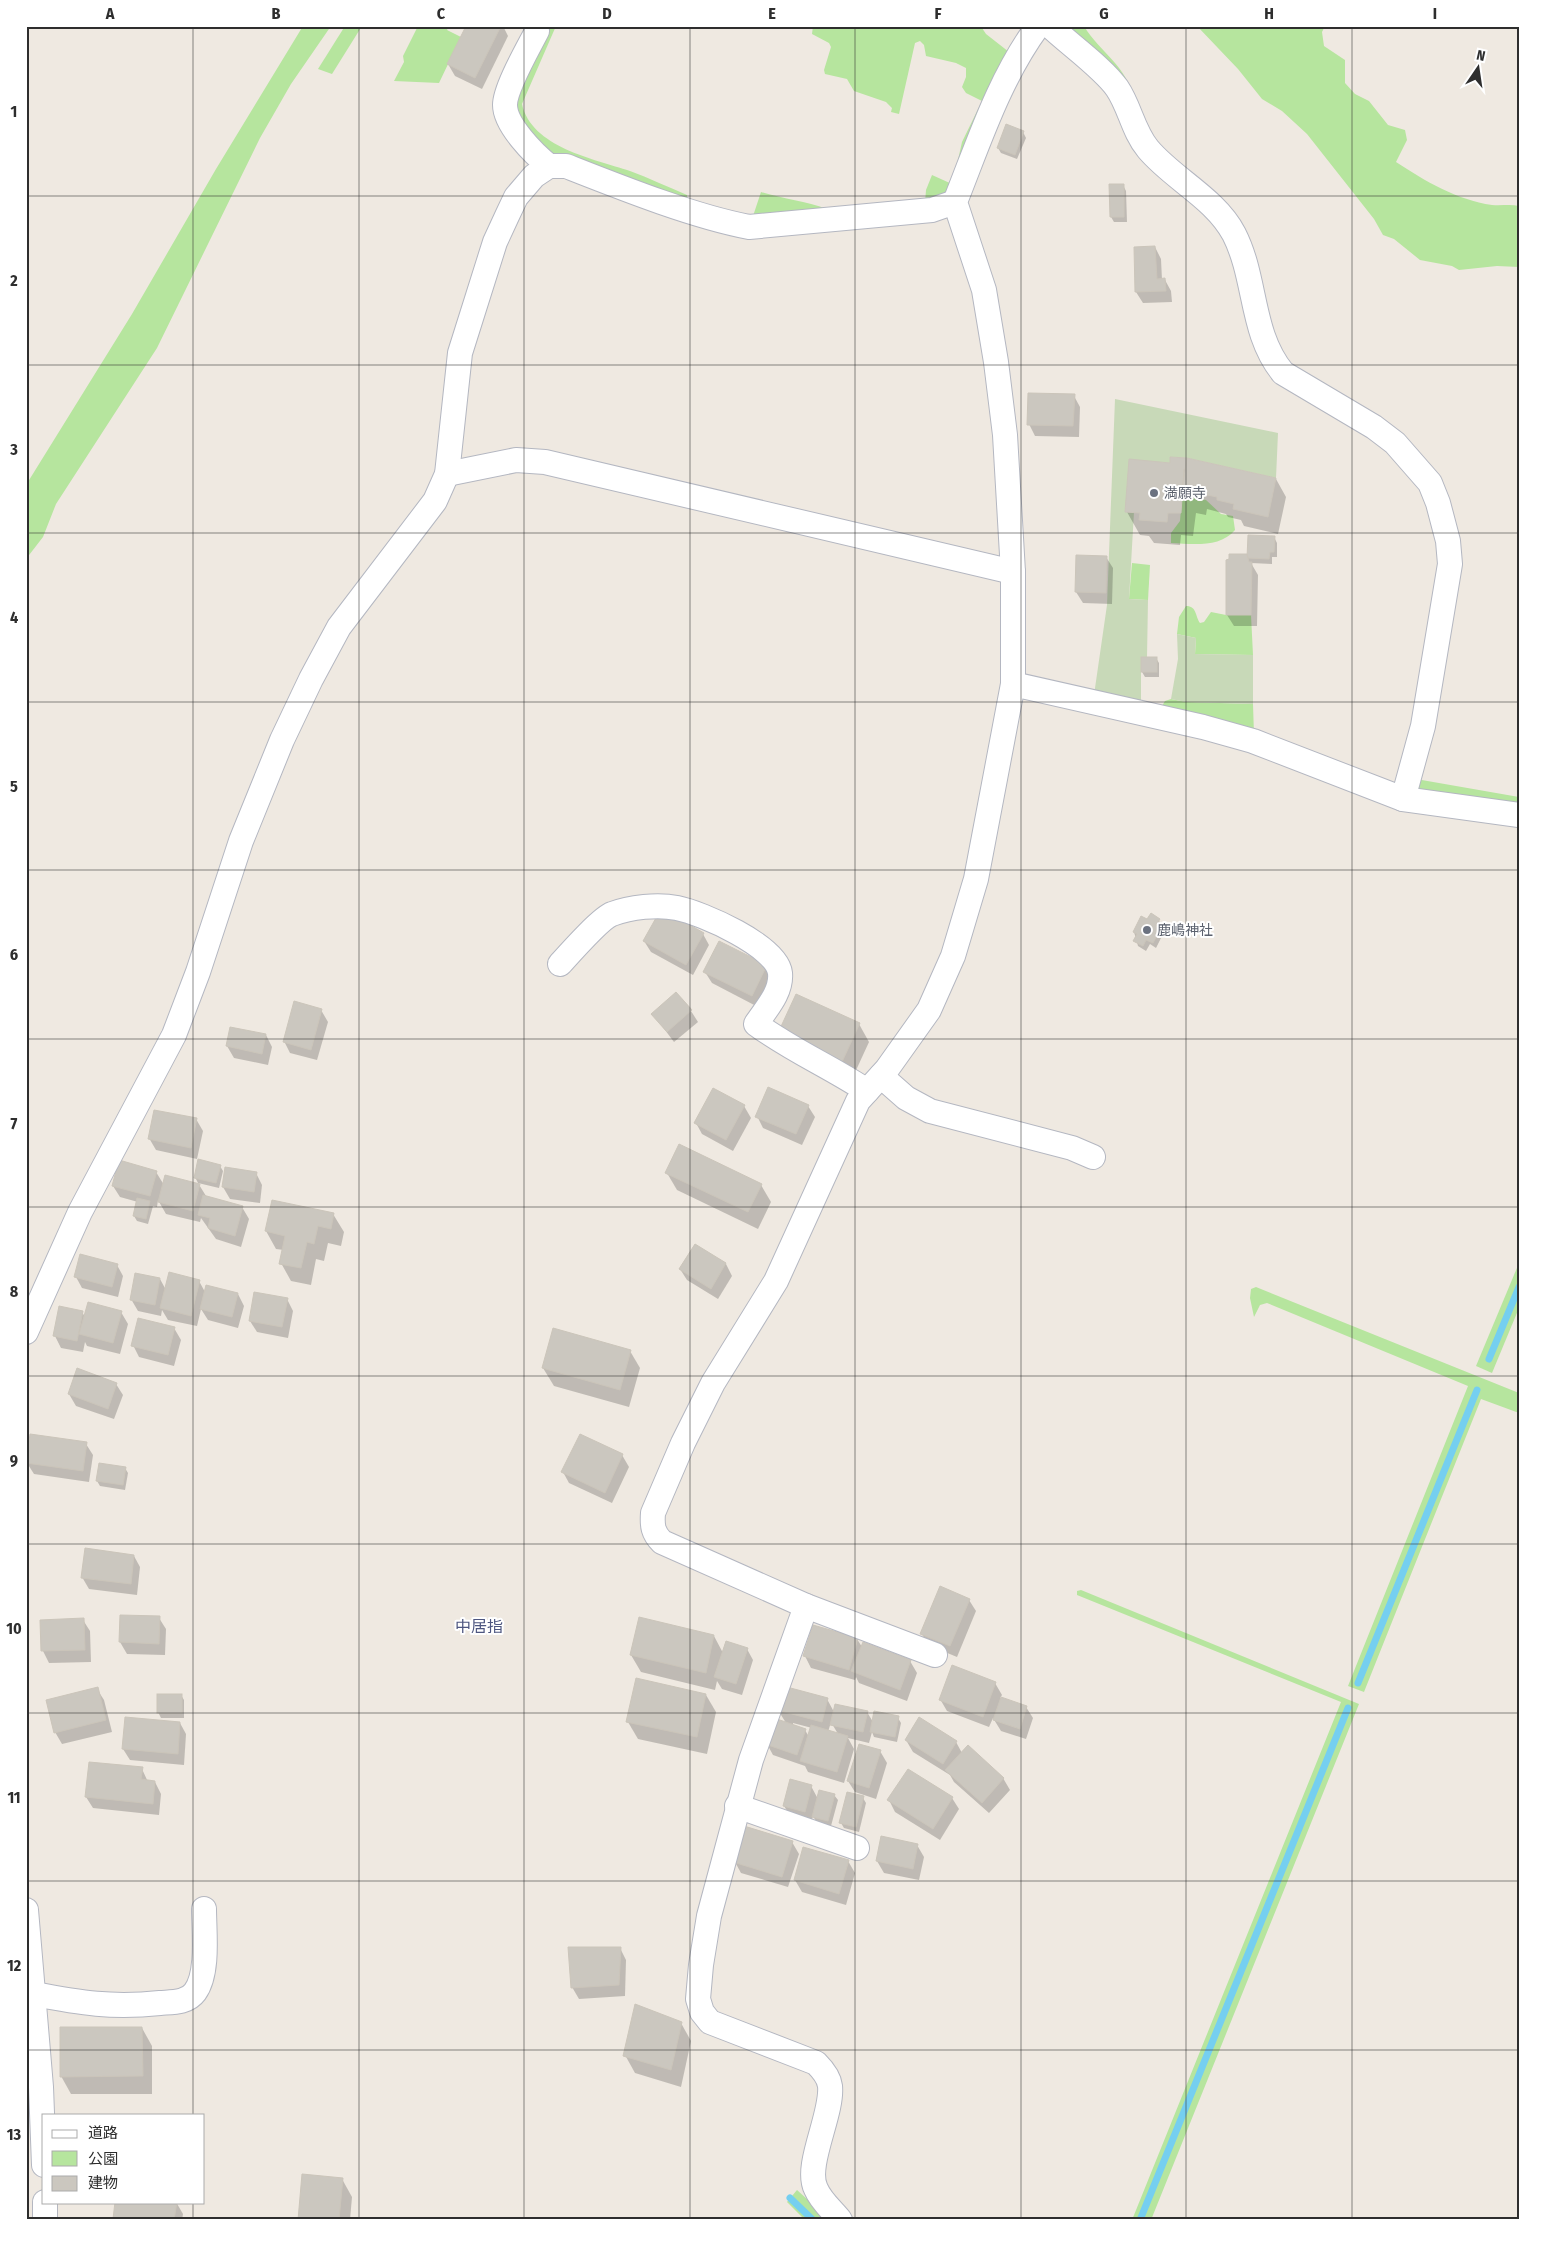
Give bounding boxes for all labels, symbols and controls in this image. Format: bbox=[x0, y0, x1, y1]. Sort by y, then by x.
text: A bbox=[105, 4, 115, 23]
text: B bbox=[272, 4, 281, 23]
text: C bbox=[437, 4, 446, 23]
text: D bbox=[602, 4, 612, 23]
text: E bbox=[768, 4, 776, 23]
text: F bbox=[934, 4, 942, 23]
text: G bbox=[1099, 4, 1109, 23]
text: H bbox=[1264, 4, 1274, 23]
text: I bbox=[1433, 4, 1437, 23]
north arrow bbox=[1452, 42, 1502, 92]
text: N bbox=[1475, 47, 1487, 65]
text: 1 bbox=[11, 102, 17, 121]
text: 2 bbox=[9, 271, 18, 290]
text: 3 bbox=[9, 440, 18, 459]
place label: 満願寺 bbox=[1164, 485, 1206, 502]
marker: 満願寺 bbox=[1148, 487, 1160, 499]
text: 4 bbox=[10, 608, 18, 627]
text: 5 bbox=[10, 777, 18, 796]
place label: 鹿嶋神社 bbox=[1157, 922, 1213, 939]
marker: 鹿嶋神社 bbox=[1141, 924, 1153, 936]
text: 6 bbox=[10, 945, 18, 964]
text: 7 bbox=[11, 1114, 18, 1133]
text: 8 bbox=[10, 1282, 19, 1301]
text: 9 bbox=[10, 1451, 18, 1470]
district label: 中居指 bbox=[455, 1617, 503, 1636]
text: 10 bbox=[6, 1619, 22, 1638]
text: 11 bbox=[7, 1788, 21, 1807]
text: 12 bbox=[7, 1956, 22, 1975]
legend bbox=[42, 2114, 205, 2204]
text: 道路 bbox=[88, 2124, 118, 2142]
text: 13 bbox=[7, 2125, 22, 2144]
text: 公園 bbox=[88, 2150, 118, 2168]
text: 建物 bbox=[88, 2174, 118, 2192]

